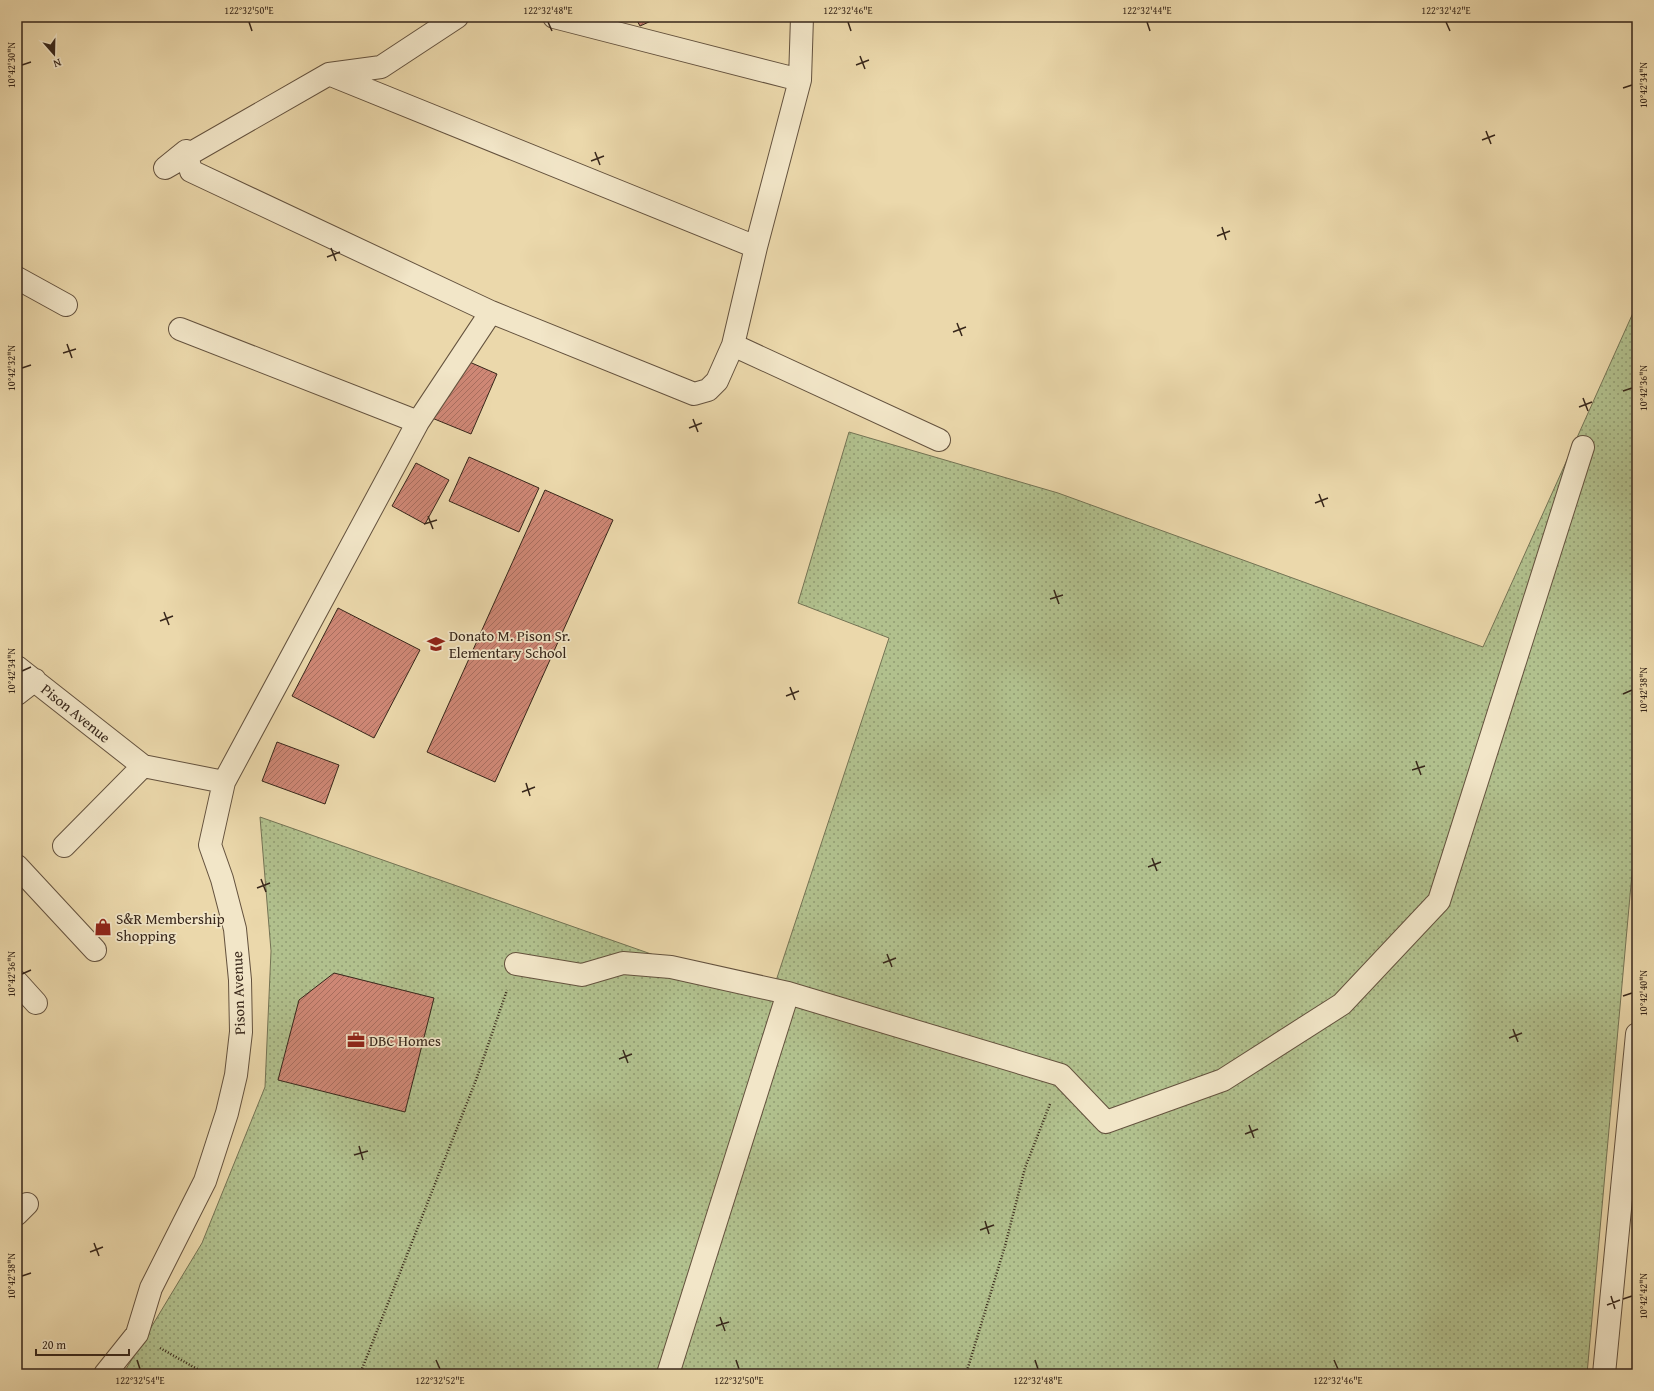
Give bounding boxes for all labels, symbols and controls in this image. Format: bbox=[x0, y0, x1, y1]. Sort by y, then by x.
text: 122°32'50"E bbox=[224, 3, 274, 18]
text: 122°32'48"E bbox=[523, 3, 573, 18]
text: 122°32'46"E bbox=[823, 3, 873, 18]
text: 122°32'44"E bbox=[1122, 3, 1172, 18]
text: 122°32'42"E bbox=[1421, 3, 1471, 18]
north arrow bbox=[34, 34, 74, 74]
text: 10°42'30"N bbox=[4, 42, 19, 88]
text: N bbox=[51, 55, 64, 72]
text: 10°42'34"N bbox=[1636, 62, 1651, 108]
text: 10°42'32"N bbox=[4, 345, 19, 391]
text: 10°42'36"N bbox=[1636, 365, 1651, 411]
place label: Donato M. Pison Sr. Elementary School bbox=[449, 625, 570, 663]
school or university icon: Donato M. Pison Sr. Elementary School bbox=[426, 634, 446, 654]
text: 10°42'34"N bbox=[4, 648, 19, 694]
text: 10°42'38"N bbox=[1636, 667, 1651, 713]
street label: Pison Avenue bbox=[37, 679, 115, 747]
place label: S&R Membership Shopping bbox=[116, 908, 225, 946]
shop icon: S&R Membership Shopping bbox=[93, 917, 113, 937]
text: 10°42'36"N bbox=[4, 951, 19, 997]
street label: Pison Avenue bbox=[226, 951, 250, 1035]
text: 10°42'40"N bbox=[1636, 970, 1651, 1016]
office icon: DBC Homes bbox=[346, 1030, 366, 1050]
place label: DBC Homes bbox=[369, 1030, 441, 1051]
text: 10°42'38"N bbox=[4, 1253, 19, 1299]
text: 10°42'42"N bbox=[1636, 1273, 1651, 1319]
scale bar bbox=[36, 1331, 129, 1357]
text: 20 m bbox=[42, 1336, 66, 1353]
text: 122°32'54"E bbox=[115, 1373, 165, 1388]
text: 122°32'52"E bbox=[415, 1373, 465, 1388]
text: 122°32'50"E bbox=[714, 1373, 764, 1388]
text: 122°32'48"E bbox=[1013, 1373, 1063, 1388]
text: 122°32'46"E bbox=[1313, 1373, 1363, 1388]

